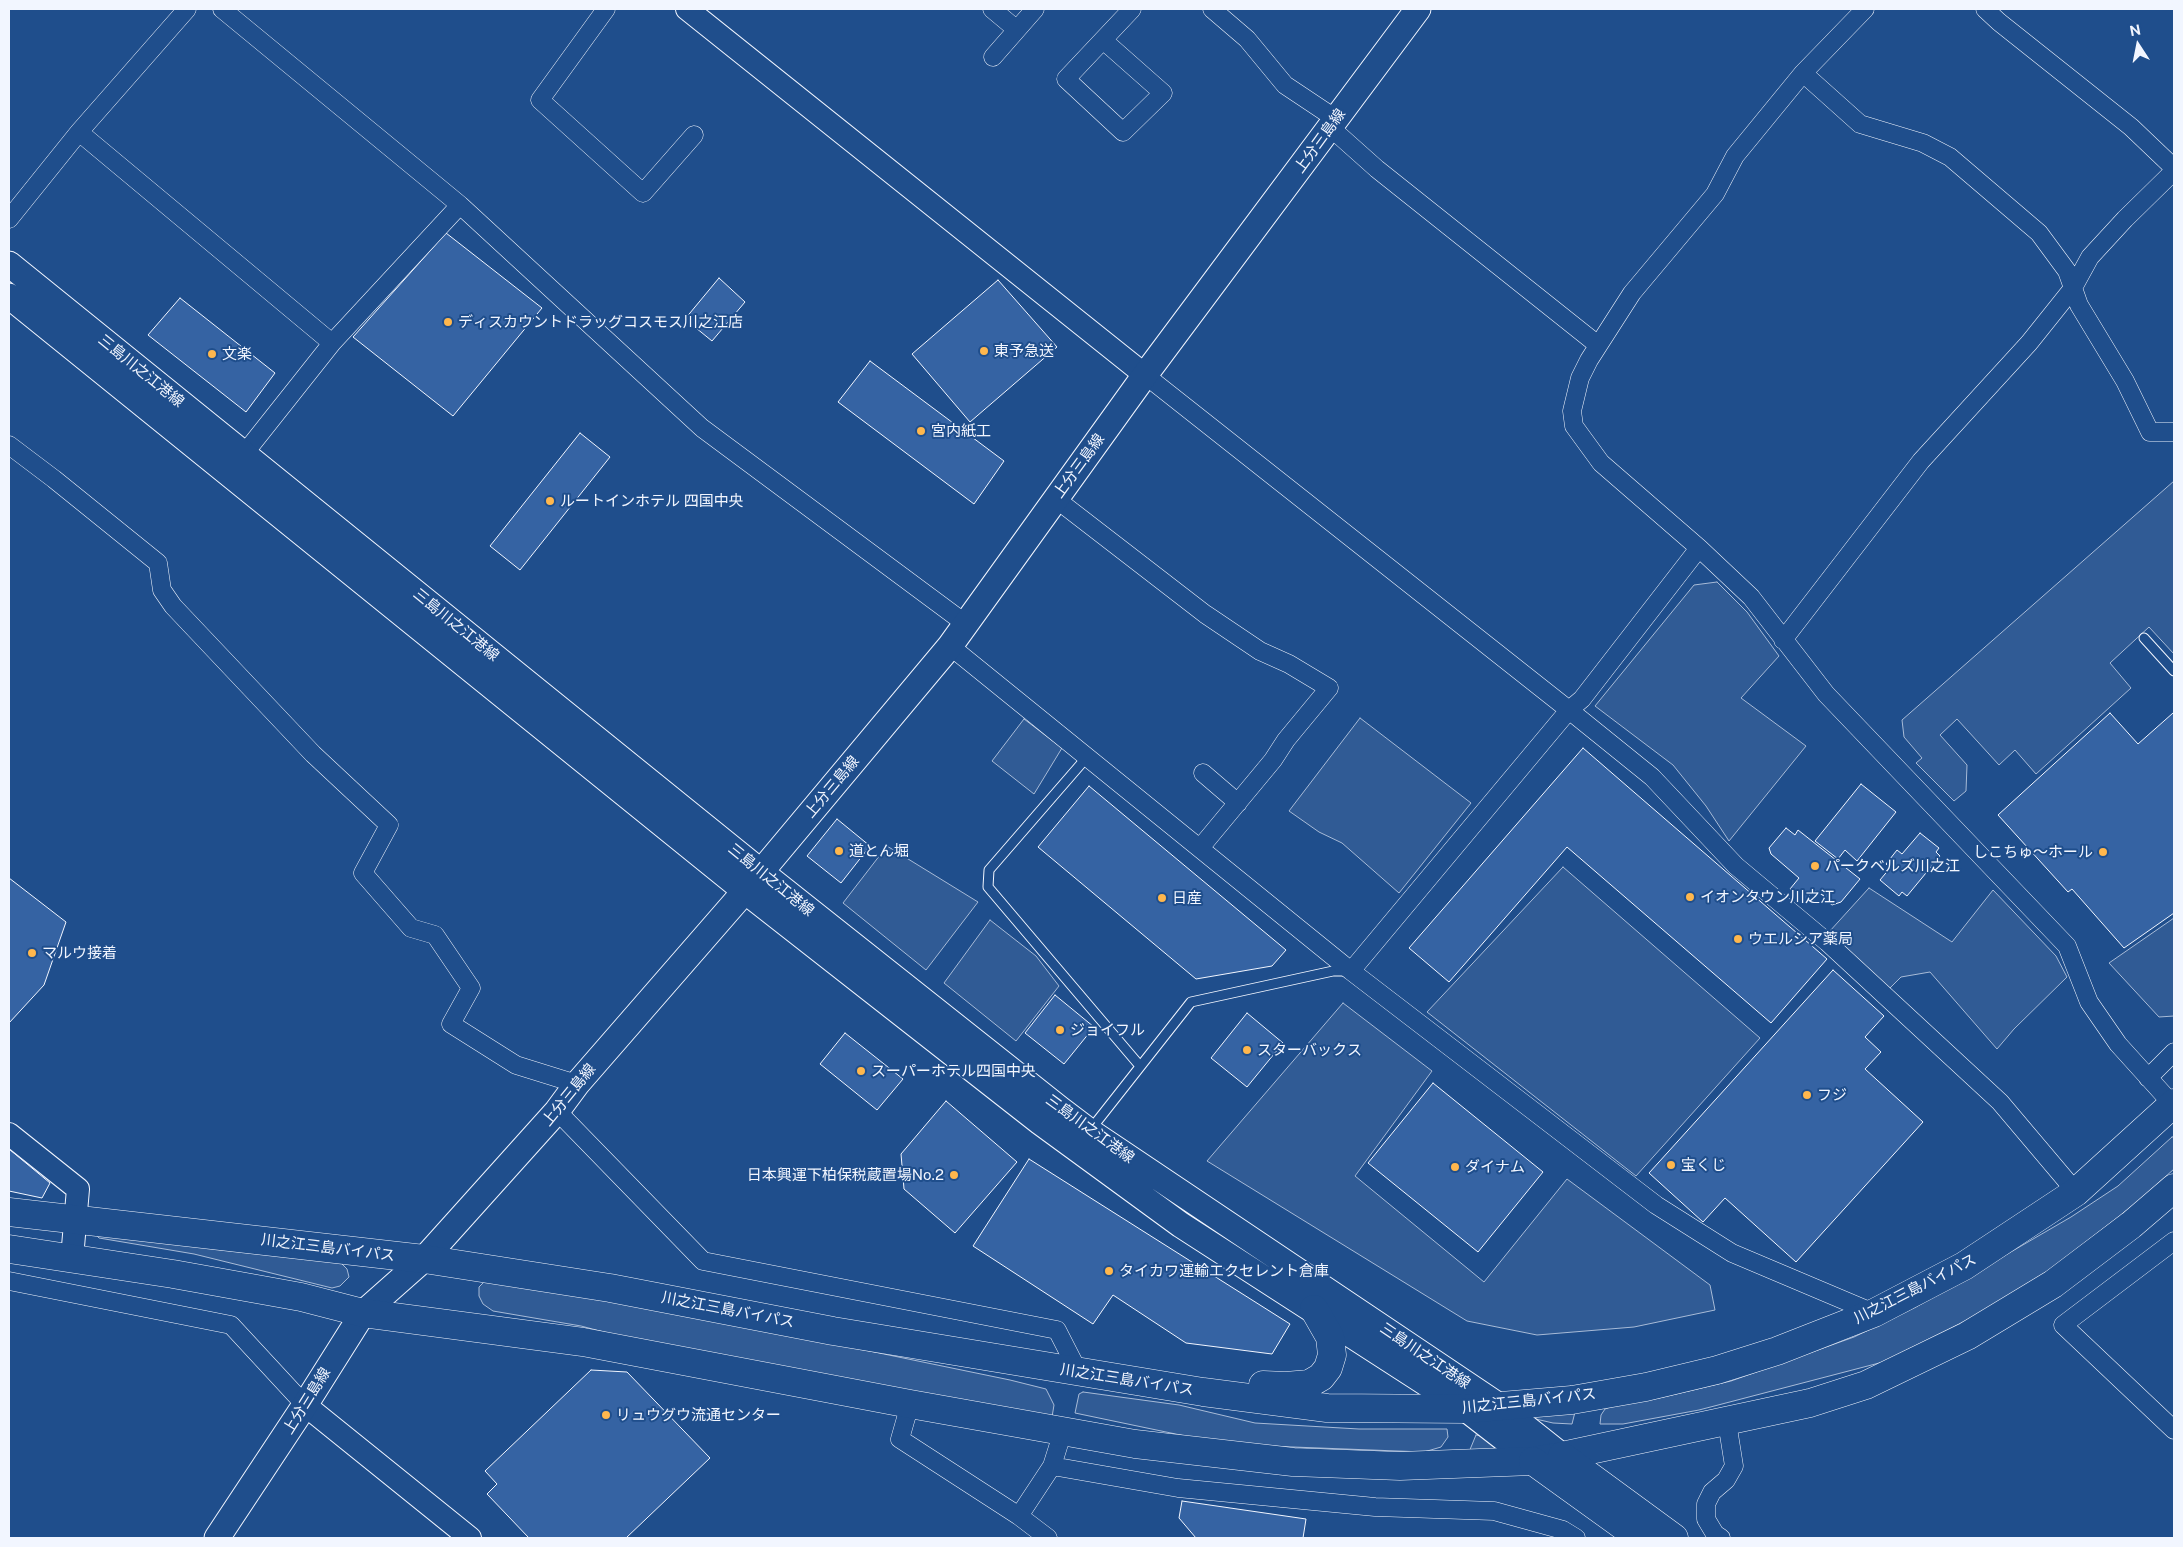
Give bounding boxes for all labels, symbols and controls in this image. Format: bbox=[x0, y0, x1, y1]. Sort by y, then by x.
north arrow bbox=[2113, 20, 2163, 70]
text: N bbox=[2128, 21, 2142, 39]
street label: 上分三島線 bbox=[1291, 105, 1349, 177]
place label: ディスカウントドラッグコスモス川之江店 bbox=[458, 313, 743, 331]
marker: ディスカウントドラッグコスモス川之江店 bbox=[442, 316, 454, 328]
street label: 三島川之江港線 bbox=[95, 331, 187, 411]
place label: 東予急送 bbox=[994, 342, 1054, 360]
place label: 文楽 bbox=[222, 345, 252, 363]
marker: 東予急送 bbox=[978, 345, 990, 357]
marker: 文楽 bbox=[206, 348, 218, 360]
place label: 宮内紙工 bbox=[931, 422, 991, 440]
marker: 宮内紙工 bbox=[915, 425, 927, 437]
street label: 上分三島線 bbox=[1050, 430, 1108, 502]
place label: ルートインホテル 四国中央 bbox=[560, 492, 744, 510]
marker: ルートインホテル 四国中央 bbox=[544, 495, 556, 507]
street label: 三島川之江港線 bbox=[410, 585, 502, 665]
street label: 上分三島線 bbox=[801, 752, 863, 822]
street label: 三島川之江港線 bbox=[725, 840, 817, 920]
place label: 道とん堀 bbox=[849, 842, 909, 860]
place label: しこちゅ～ホール bbox=[1973, 843, 2093, 861]
marker: 道とん堀 bbox=[833, 845, 845, 857]
marker: しこちゅ～ホール bbox=[2097, 846, 2109, 858]
place label: パークベルズ川之江 bbox=[1825, 857, 1960, 875]
marker: パークベルズ川之江 bbox=[1809, 860, 1821, 872]
place label: イオンタウン川之江 bbox=[1700, 888, 1835, 906]
place label: 日産 bbox=[1172, 889, 1202, 907]
marker: イオンタウン川之江 bbox=[1684, 891, 1696, 903]
marker: 日産 bbox=[1156, 892, 1168, 904]
place label: ウエルシア薬局 bbox=[1748, 930, 1853, 948]
marker: ウエルシア薬局 bbox=[1732, 933, 1744, 945]
place label: マルウ接着 bbox=[42, 944, 117, 962]
marker: マルウ接着 bbox=[26, 947, 38, 959]
place label: ジョイフル bbox=[1070, 1021, 1145, 1039]
marker: ジョイフル bbox=[1054, 1024, 1066, 1036]
place label: スターバックス bbox=[1257, 1041, 1362, 1059]
marker: スターバックス bbox=[1241, 1044, 1253, 1056]
street label: 上分三島線 bbox=[538, 1060, 600, 1130]
place label: スーパーホテル四国中央 bbox=[871, 1062, 1036, 1080]
marker: スーパーホテル四国中央 bbox=[855, 1065, 867, 1077]
place label: フジ bbox=[1817, 1086, 1847, 1104]
marker: フジ bbox=[1801, 1089, 1813, 1101]
street label: 三島川之江港線 bbox=[1042, 1091, 1138, 1167]
place label: 宝くじ bbox=[1681, 1156, 1726, 1174]
place label: ダイナム bbox=[1465, 1158, 1525, 1176]
marker: 宝くじ bbox=[1665, 1159, 1677, 1171]
marker: ダイナム bbox=[1449, 1161, 1461, 1173]
place label: 日本興運下柏保税蔵置場No.2 bbox=[747, 1166, 944, 1184]
marker: 日本興運下柏保税蔵置場No.2 bbox=[948, 1169, 960, 1181]
street label: 川之江三島バイパス bbox=[260, 1231, 396, 1265]
street label: 川之江三島バイパス bbox=[1851, 1250, 1979, 1328]
place label: タイカワ運輸エクセレント倉庫 bbox=[1119, 1262, 1329, 1280]
marker: タイカワ運輸エクセレント倉庫 bbox=[1103, 1265, 1115, 1277]
street label: 川之江三島バイパス bbox=[660, 1288, 796, 1332]
street label: 三島川之江港線 bbox=[1376, 1319, 1474, 1393]
street label: 川之江三島バイパス bbox=[1059, 1361, 1195, 1399]
street label: 上分三島線 bbox=[279, 1364, 335, 1438]
street label: 川之江三島バイパス bbox=[1461, 1385, 1597, 1417]
place label: リュウグウ流通センター bbox=[616, 1406, 781, 1424]
marker: リュウグウ流通センター bbox=[600, 1409, 612, 1421]

